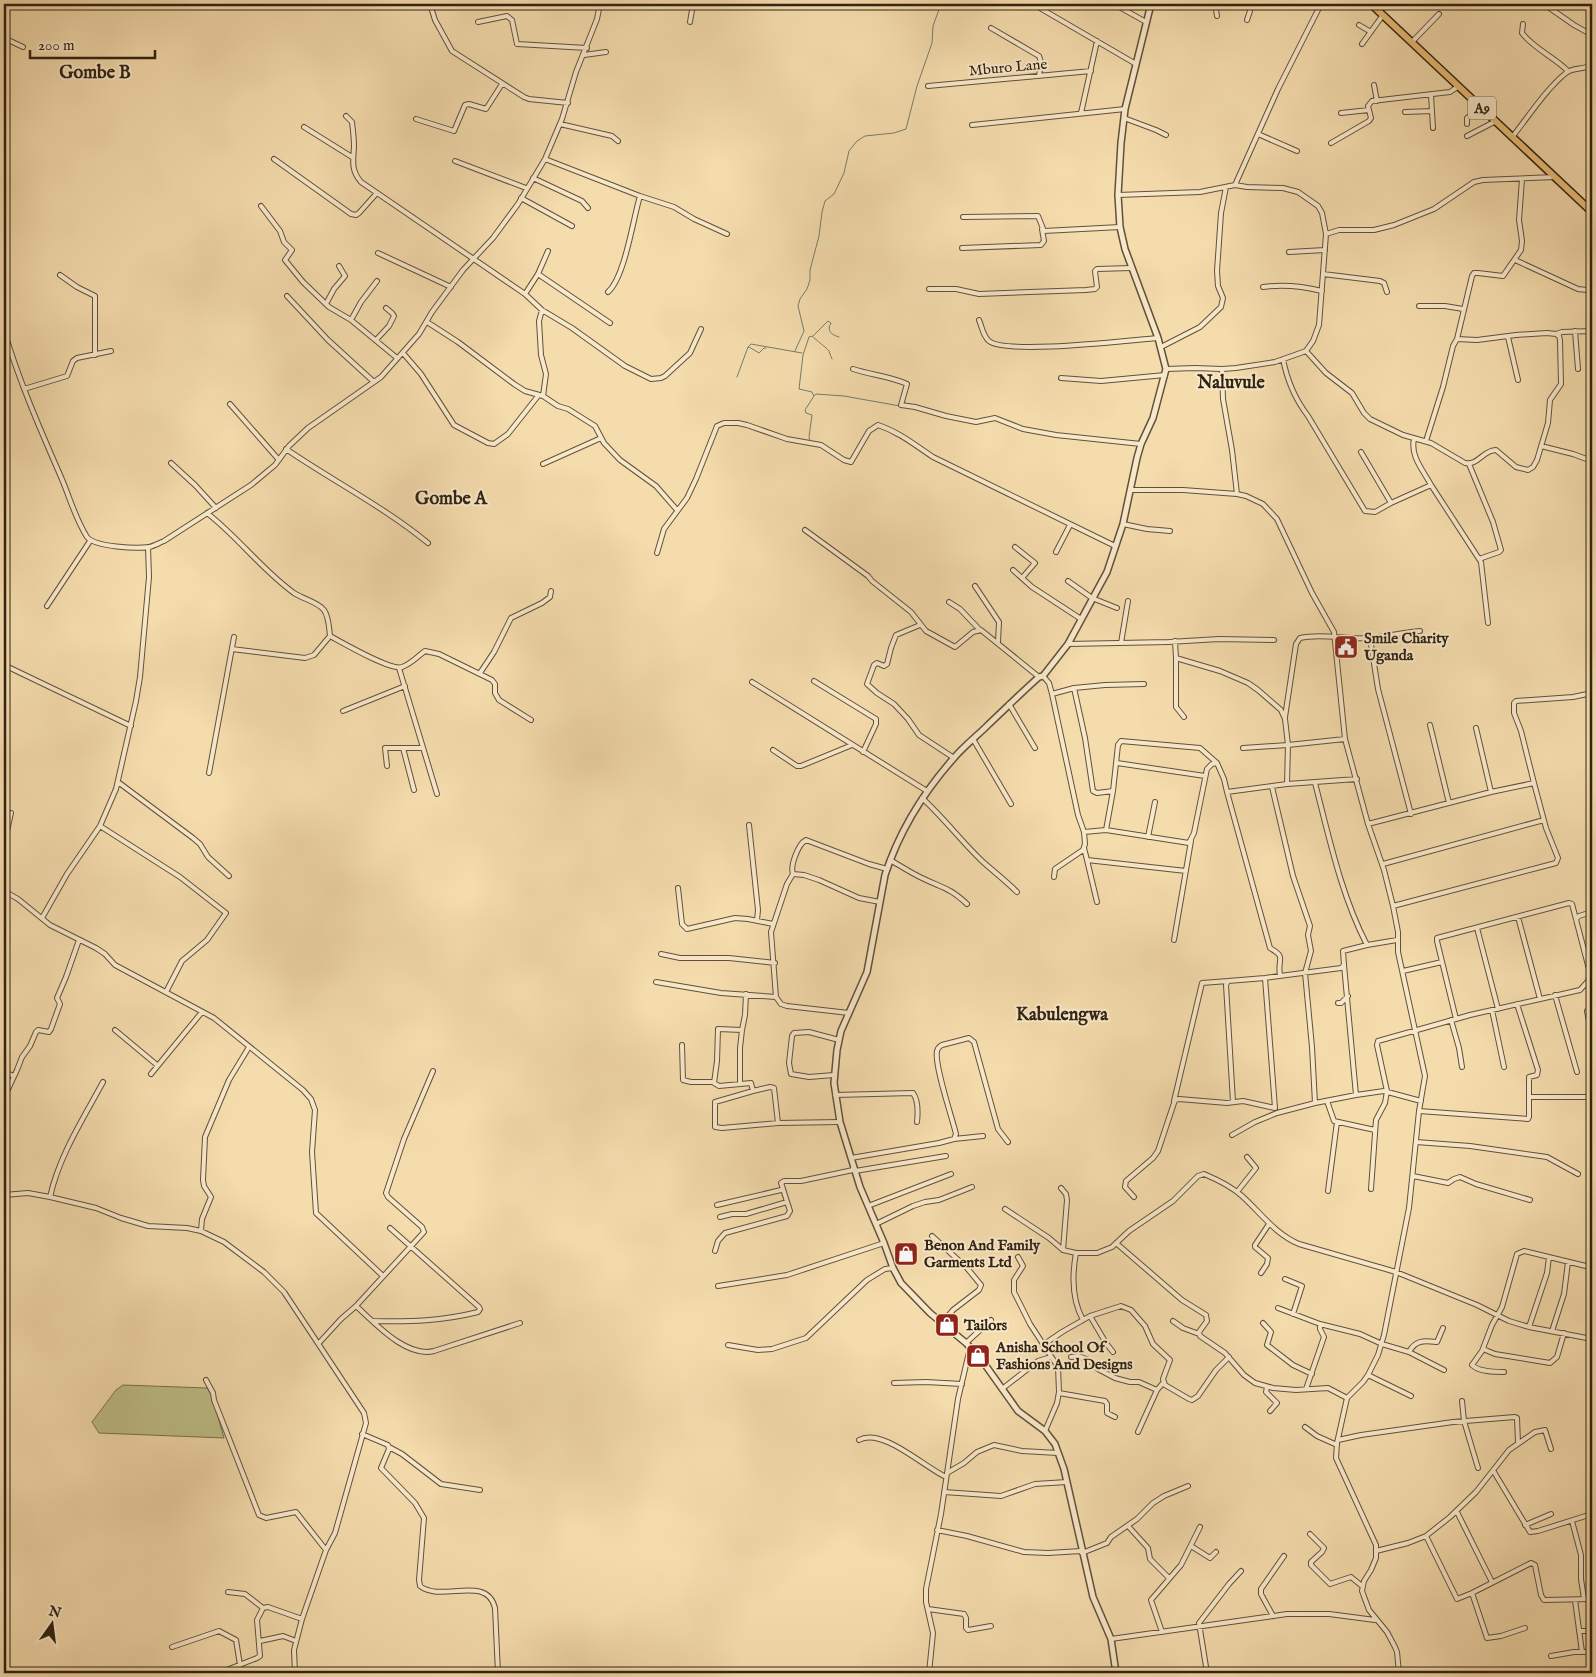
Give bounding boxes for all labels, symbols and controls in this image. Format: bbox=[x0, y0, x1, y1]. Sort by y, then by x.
scale bar bbox=[30, 28, 155, 60]
text: 200 m bbox=[38, 36, 75, 55]
street label: Mburo Lane bbox=[968, 55, 1048, 80]
district label: Gombe B bbox=[59, 62, 131, 85]
road number: A9 bbox=[1468, 96, 1496, 120]
district label: Naluvule bbox=[1196, 372, 1265, 395]
district label: Gombe A bbox=[415, 488, 488, 511]
place label: Smile Charity Uganda bbox=[1363, 629, 1449, 665]
public building icon: Smile Charity Uganda bbox=[1333, 634, 1359, 660]
district label: Kabulengwa bbox=[1016, 1004, 1109, 1027]
place label: Benon And Family Garments Ltd bbox=[924, 1236, 1041, 1272]
shop icon: Benon And Family Garments Ltd bbox=[893, 1241, 919, 1267]
shop icon: Tailors bbox=[934, 1312, 960, 1338]
place label: Tailors bbox=[963, 1316, 1008, 1335]
place label: Anisha School Of Fashions And Designs bbox=[995, 1338, 1133, 1374]
shop icon: Anisha School Of Fashions And Designs bbox=[965, 1343, 991, 1369]
north arrow bbox=[28, 1600, 78, 1650]
text: N bbox=[46, 1602, 63, 1623]

